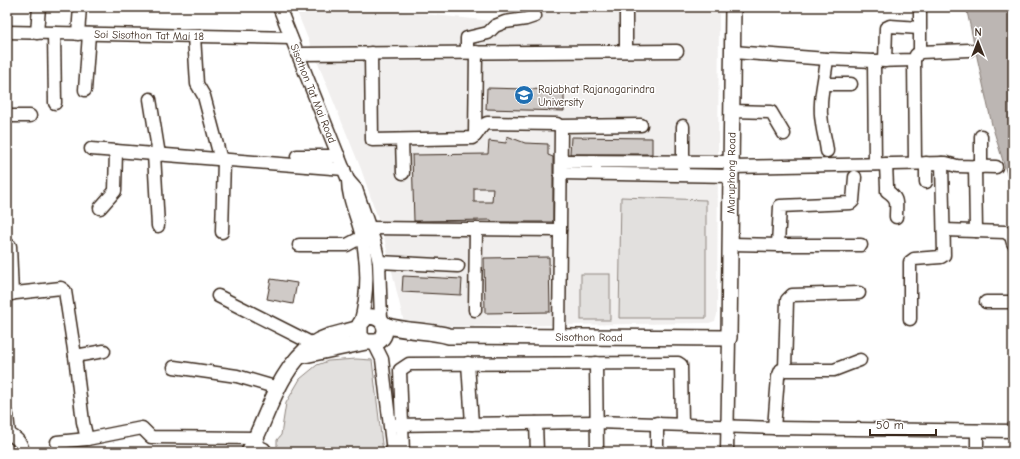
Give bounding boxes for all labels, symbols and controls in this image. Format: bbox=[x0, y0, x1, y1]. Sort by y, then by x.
north arrow bbox=[958, 22, 998, 62]
text: N bbox=[974, 26, 982, 39]
street label: Soi Sisothon Tat Mai 18 bbox=[94, 28, 204, 43]
street label: Sisothon Tat Mai Road bbox=[287, 42, 339, 145]
place label: Rajabhat Rajanagarindra University bbox=[538, 83, 655, 109]
school or university icon: Rajabhat Rajanagarindra University bbox=[513, 84, 535, 106]
street label: Maruphong Road bbox=[724, 132, 738, 214]
street label: Sisothon Road bbox=[555, 331, 623, 344]
scale bar bbox=[870, 411, 936, 437]
text: 50 m bbox=[876, 418, 904, 432]

